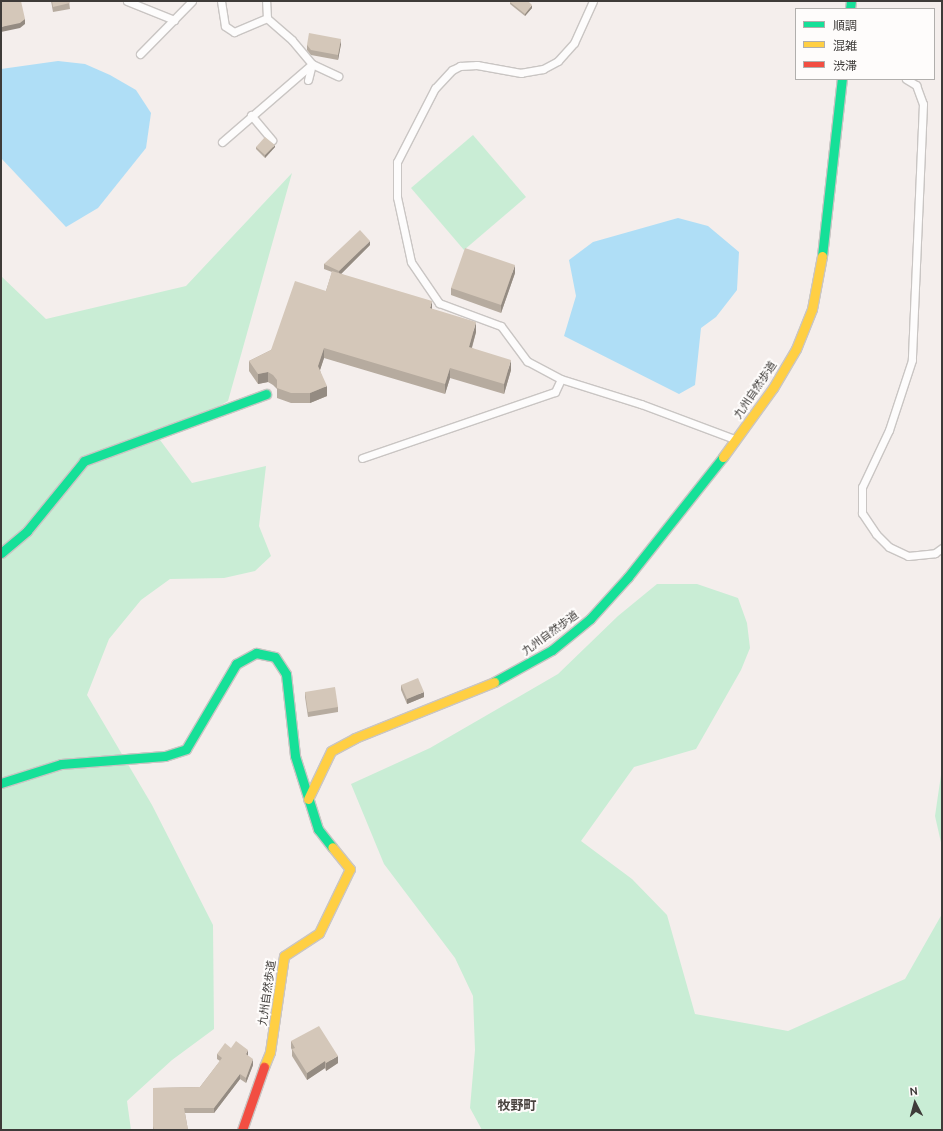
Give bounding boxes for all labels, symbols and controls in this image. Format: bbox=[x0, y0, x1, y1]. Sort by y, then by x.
legend bbox=[795, 8, 935, 80]
text: 順調 bbox=[833, 19, 857, 32]
text: 混雑 bbox=[833, 39, 857, 52]
text: 渋滞 bbox=[833, 59, 857, 72]
street label: 九州自然歩道 bbox=[731, 359, 779, 421]
street label: 九州自然歩道 bbox=[519, 608, 581, 658]
street label: 九州自然歩道 bbox=[256, 959, 278, 1027]
north arrow bbox=[895, 1083, 935, 1123]
text: N bbox=[909, 1085, 918, 1097]
district label: 牧野町 bbox=[498, 1097, 536, 1113]

